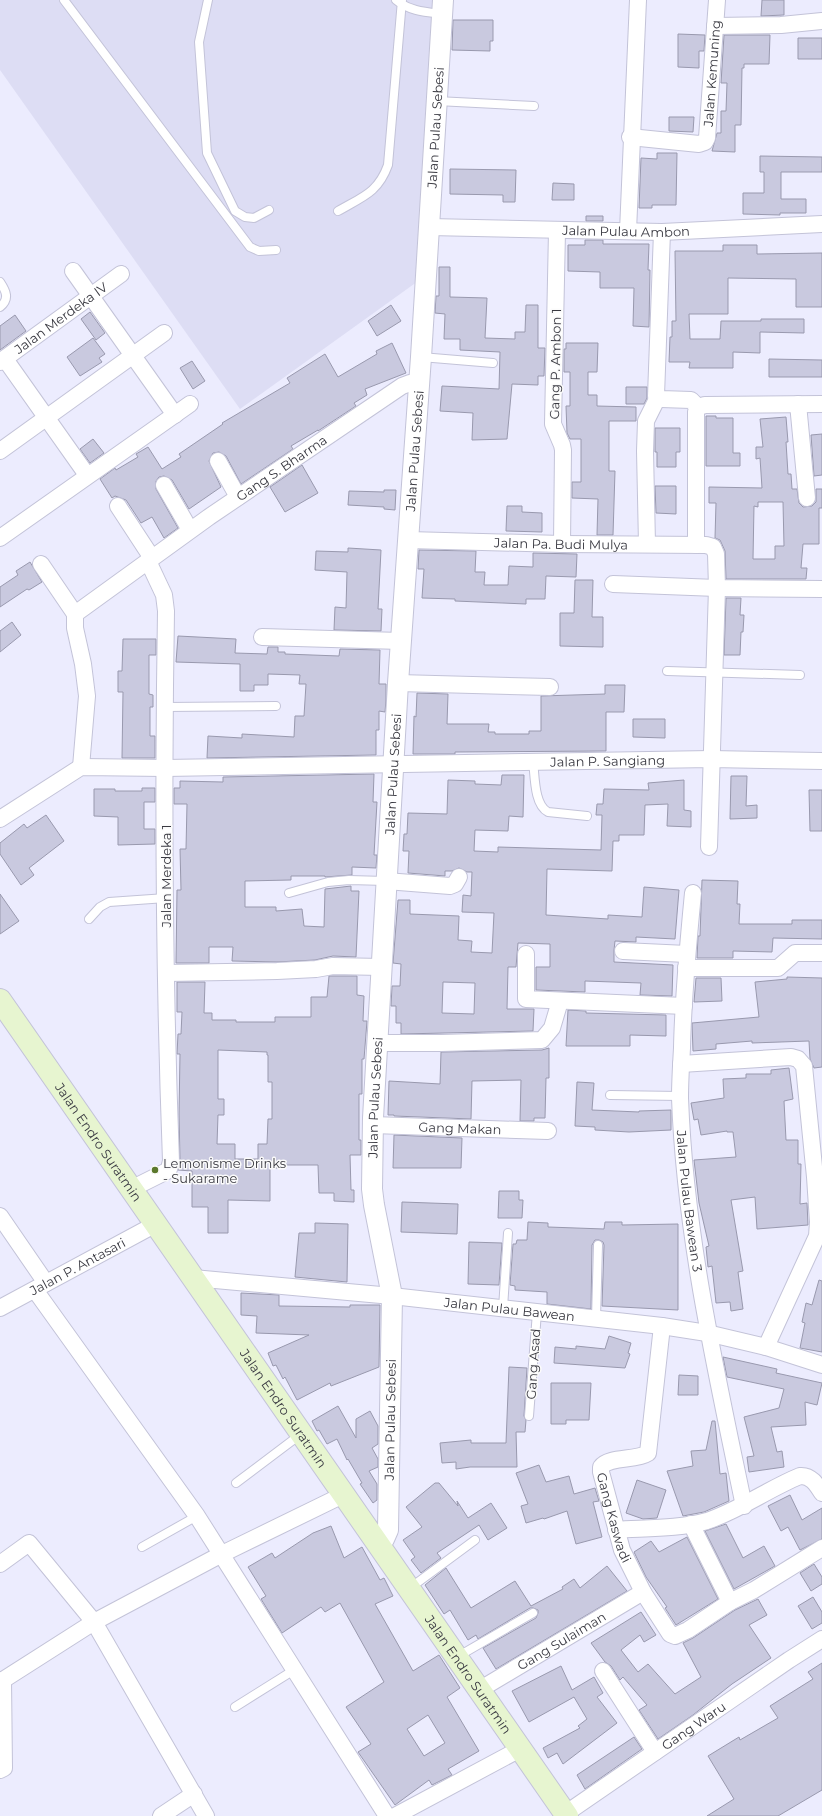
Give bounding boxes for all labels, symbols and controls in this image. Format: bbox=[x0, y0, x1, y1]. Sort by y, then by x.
street label: Jalan Kemuning bbox=[700, 19, 724, 128]
street label: Jalan Pulau Sebesi bbox=[423, 66, 447, 190]
street label: Jalan Pulau Ambon bbox=[561, 222, 690, 240]
street label: Jalan Merdeka IV bbox=[10, 278, 111, 358]
street label: Gang P. Ambon 1 bbox=[546, 308, 564, 420]
street label: Jalan Pulau Sebesi bbox=[402, 390, 427, 513]
street label: Gang S. Bharma bbox=[233, 431, 330, 504]
street label: Jalan Pa. Budi Mulya bbox=[493, 534, 628, 552]
street label: Jalan Pulau Sebesi bbox=[381, 713, 404, 836]
street label: Jalan P. Sangiang bbox=[549, 752, 665, 770]
street label: Jalan Merdeka 1 bbox=[158, 825, 174, 928]
street label: Jalan Pulau Sebesi bbox=[364, 1037, 386, 1159]
street label: Jalan Endro Suratmin bbox=[51, 1079, 146, 1205]
street label: Gang Makan bbox=[418, 1119, 502, 1137]
street label: Jalan Pulau Bawean 3 bbox=[674, 1129, 706, 1273]
place label: Lemonisme Drinks - Sukarame bbox=[163, 1155, 286, 1186]
marker: Lemonisme Drinks - Sukarame bbox=[150, 1165, 160, 1175]
street label: Jalan P. Antasari bbox=[26, 1234, 128, 1299]
street label: Jalan Pulau Bawean bbox=[442, 1294, 576, 1324]
street label: Gang Asad bbox=[523, 1328, 543, 1400]
street label: Jalan Endro Suratmin bbox=[236, 1345, 330, 1471]
street label: Jalan Pulau Sebesi bbox=[381, 1359, 399, 1481]
street label: Gang Kaswadi bbox=[593, 1471, 635, 1565]
street label: Gang Sulaiman bbox=[514, 1608, 609, 1673]
street label: Jalan Endro Suratmin bbox=[421, 1611, 515, 1737]
street label: Gang Waru bbox=[658, 1698, 729, 1753]

